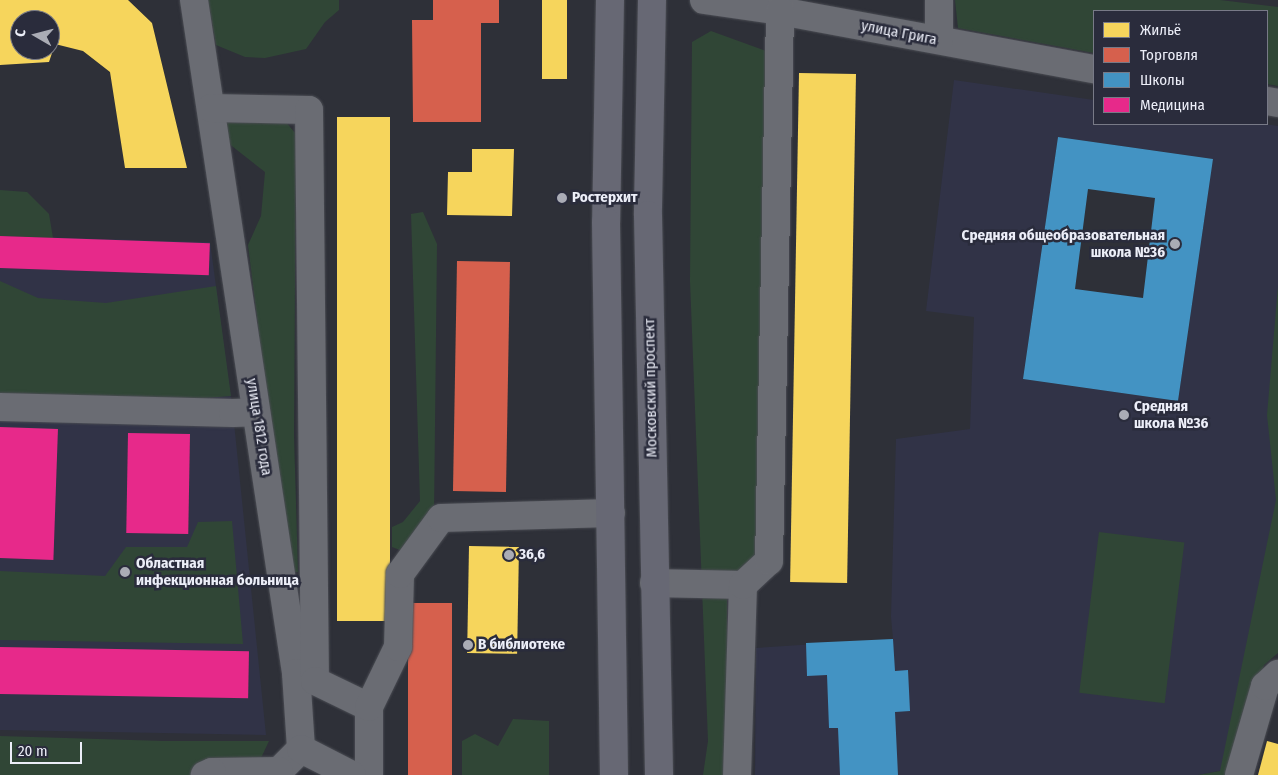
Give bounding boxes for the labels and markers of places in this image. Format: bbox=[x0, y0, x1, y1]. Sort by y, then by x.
place label: Ростерхит bbox=[572, 189, 637, 207]
marker: Ростерхит bbox=[556, 192, 568, 204]
place label: Средняя общеобразовательная школа №36 bbox=[962, 226, 1165, 261]
marker: Средняя общеобразовательная школа №36 bbox=[1169, 238, 1181, 250]
place label: Средняя школа №36 bbox=[1134, 397, 1208, 432]
marker: Средняя школа №36 bbox=[1118, 409, 1130, 421]
place label: 36,6 bbox=[519, 546, 545, 564]
marker: 36,6 bbox=[503, 549, 515, 561]
place label: Областная инфекционная больница bbox=[136, 554, 299, 589]
marker: Областная инфекционная больница bbox=[118, 565, 132, 579]
place label: В библиотеке bbox=[478, 636, 565, 654]
marker: В библиотеке bbox=[462, 639, 474, 651]

